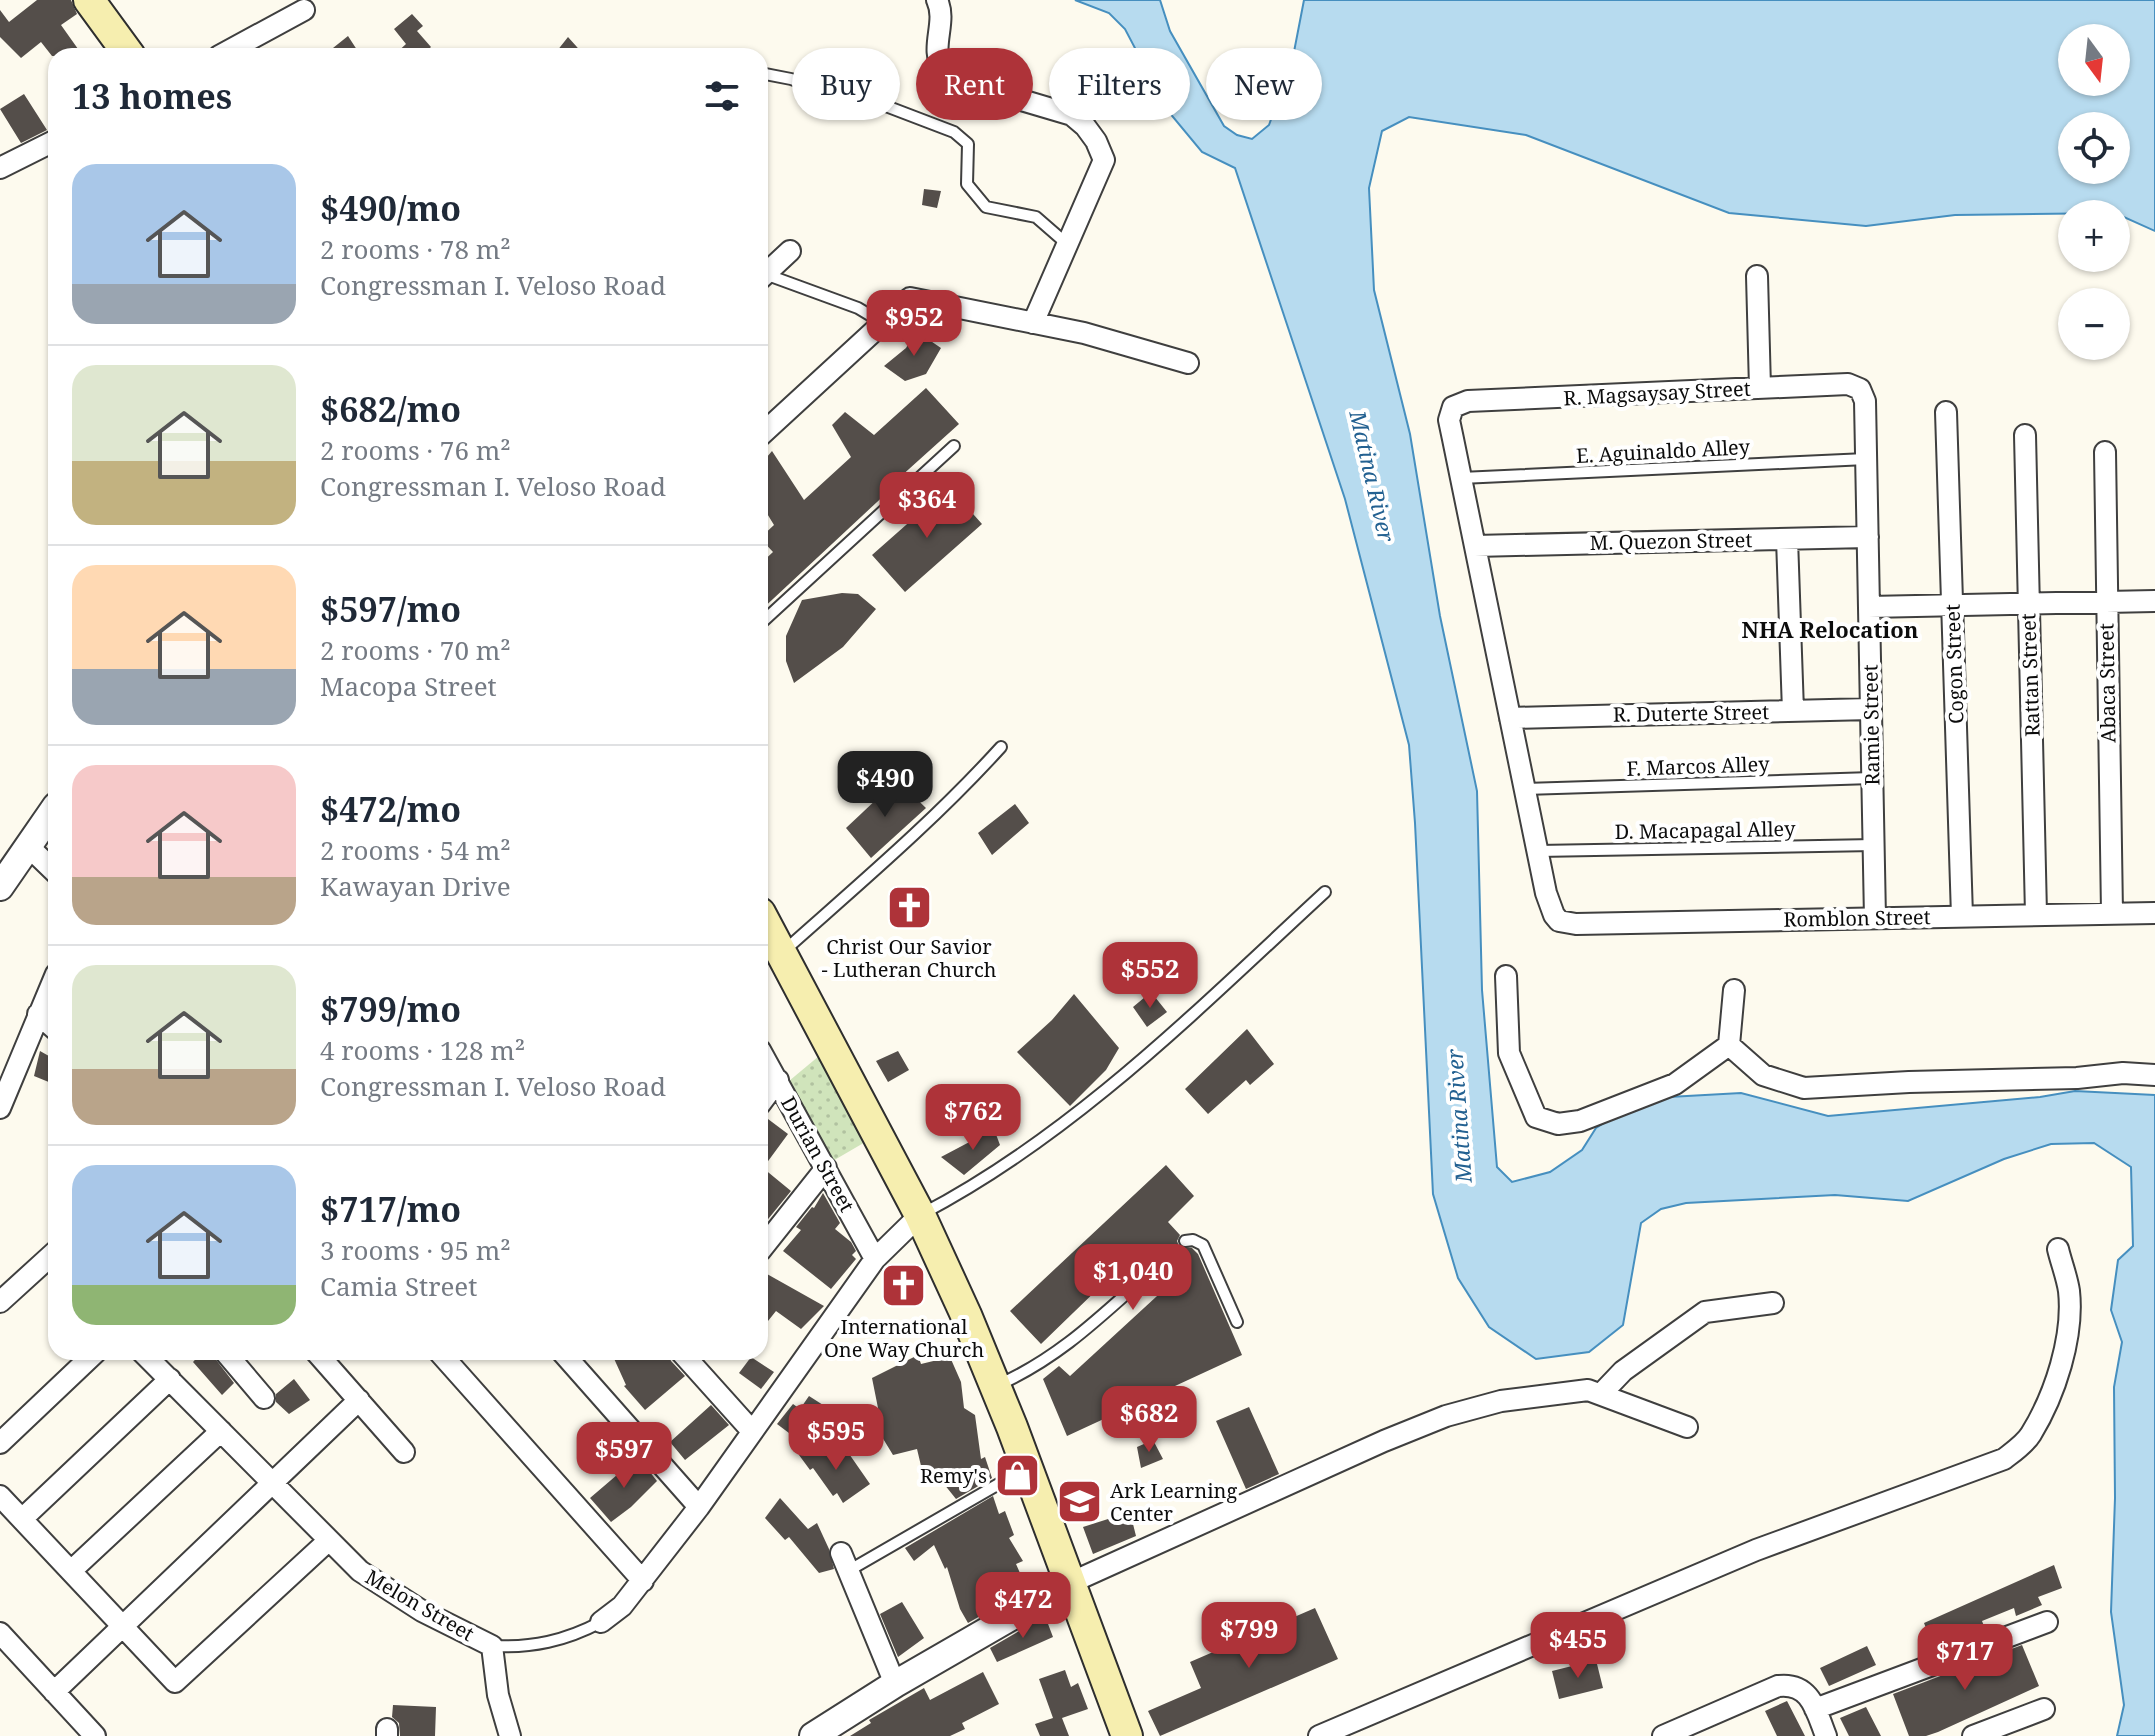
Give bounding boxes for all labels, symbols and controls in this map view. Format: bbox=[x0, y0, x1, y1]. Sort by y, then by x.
north arrow bbox=[2058, 24, 2130, 96]
map controls bbox=[2058, 24, 2130, 360]
chip: Buy bbox=[792, 48, 900, 120]
chip: Rent bbox=[916, 48, 1033, 120]
chip: Filters bbox=[1049, 48, 1190, 120]
chip: New bbox=[1206, 48, 1322, 120]
text: 13 homes bbox=[72, 73, 232, 119]
icon: filters bbox=[700, 74, 744, 118]
button: locate bbox=[2058, 112, 2130, 184]
text: $490/mo bbox=[320, 185, 461, 231]
icon: home bbox=[136, 196, 232, 292]
button: + bbox=[2058, 200, 2130, 272]
text: 2 rooms · 78 m² bbox=[320, 231, 511, 267]
text: Congressman I. Veloso Road bbox=[320, 267, 666, 303]
button: − bbox=[2058, 288, 2130, 360]
pin: $952 bbox=[867, 290, 961, 358]
text: $952 bbox=[885, 298, 943, 334]
street label: R. Magsaysay Street bbox=[1563, 375, 1751, 411]
text: $682/mo bbox=[320, 386, 461, 432]
icon: home bbox=[136, 397, 232, 493]
water label: Matina River bbox=[1343, 406, 1403, 545]
text: 2 rooms · 76 m² bbox=[320, 432, 511, 468]
street label: E. Aguinaldo Alley bbox=[1575, 433, 1751, 469]
text: Congressman I. Veloso Road bbox=[320, 468, 666, 504]
pin: $364 bbox=[880, 472, 974, 540]
text: $364 bbox=[898, 480, 956, 516]
street label: M. Quezon Street bbox=[1589, 526, 1753, 556]
text: $597/mo bbox=[320, 586, 461, 632]
icon: home bbox=[136, 597, 232, 693]
street label: Cogon Street bbox=[1938, 604, 1970, 724]
street label: Rattan Street bbox=[2014, 613, 2046, 737]
district label: NHA Relocation bbox=[1742, 614, 1919, 644]
street label: Abaca Street bbox=[2092, 623, 2122, 743]
text: 2 rooms · 70 m² bbox=[320, 632, 511, 668]
street label: Ramie Street bbox=[1856, 664, 1886, 786]
text: Macopa Street bbox=[320, 668, 497, 704]
street label: R. Duterte Street bbox=[1613, 698, 1769, 728]
street label: F. Marcos Alley bbox=[1626, 750, 1771, 782]
pin: $490 bbox=[838, 751, 932, 819]
text: $490 bbox=[856, 759, 914, 795]
text: $472/mo bbox=[320, 786, 461, 832]
icon: home bbox=[136, 797, 232, 893]
street label: D. Macapagal Alley bbox=[1614, 815, 1796, 845]
text: 2 rooms · 54 m² bbox=[320, 832, 511, 868]
text: Kawayan Drive bbox=[320, 868, 511, 904]
church icon: Christ Our Savior - Lutheran Church bbox=[885, 883, 933, 931]
street label: Romblon Street bbox=[1783, 903, 1931, 933]
place label: Christ Our Savior - Lutheran Church bbox=[821, 933, 997, 983]
pin: $552 bbox=[1103, 942, 1197, 1010]
text: $552 bbox=[1121, 950, 1179, 986]
text: $799/mo bbox=[320, 986, 461, 1032]
icon: home bbox=[136, 997, 232, 1093]
text: 4 rooms · 128 m² bbox=[320, 1032, 525, 1068]
water label: Matina River bbox=[1438, 1047, 1478, 1185]
text: Congressman I. Veloso Road bbox=[320, 1068, 666, 1104]
pin: $762 bbox=[926, 1084, 1020, 1152]
street label: Durian Street bbox=[775, 1091, 861, 1217]
text: $762 bbox=[944, 1092, 1002, 1128]
text: $717/mo bbox=[320, 1186, 461, 1232]
icon: home bbox=[136, 1197, 232, 1293]
text: 3 rooms · 95 m² bbox=[320, 1232, 511, 1268]
pin: $1,040 bbox=[1068, 1244, 1198, 1312]
text: $1,040 bbox=[1092, 1252, 1174, 1288]
church icon: International One Way Church bbox=[880, 1262, 928, 1310]
text: Camia Street bbox=[320, 1268, 477, 1304]
place label: International One Way Church bbox=[824, 1313, 984, 1363]
pin: $682 bbox=[1102, 1386, 1196, 1454]
text: $682 bbox=[1120, 1394, 1178, 1430]
pin: $595 bbox=[789, 1404, 883, 1472]
text: $595 bbox=[807, 1412, 865, 1448]
pin: $597 bbox=[577, 1422, 671, 1490]
text: $597 bbox=[595, 1430, 653, 1466]
shop icon: Remy's bbox=[994, 1451, 1042, 1499]
place label: Remy's bbox=[920, 1462, 987, 1489]
school or university icon: Ark Learning Center bbox=[1055, 1477, 1103, 1525]
place label: Ark Learning Center bbox=[1110, 1477, 1237, 1527]
street label: Melon Street bbox=[361, 1563, 479, 1647]
pin: $472 bbox=[976, 1572, 1070, 1640]
text: $472 bbox=[994, 1580, 1052, 1616]
pin: $799 bbox=[1202, 1602, 1296, 1670]
text: $799 bbox=[1220, 1610, 1278, 1646]
pin: $455 bbox=[1531, 1612, 1625, 1680]
text: $455 bbox=[1549, 1620, 1607, 1656]
pin: $717 bbox=[1918, 1624, 2012, 1692]
text: $717 bbox=[1936, 1632, 1994, 1668]

